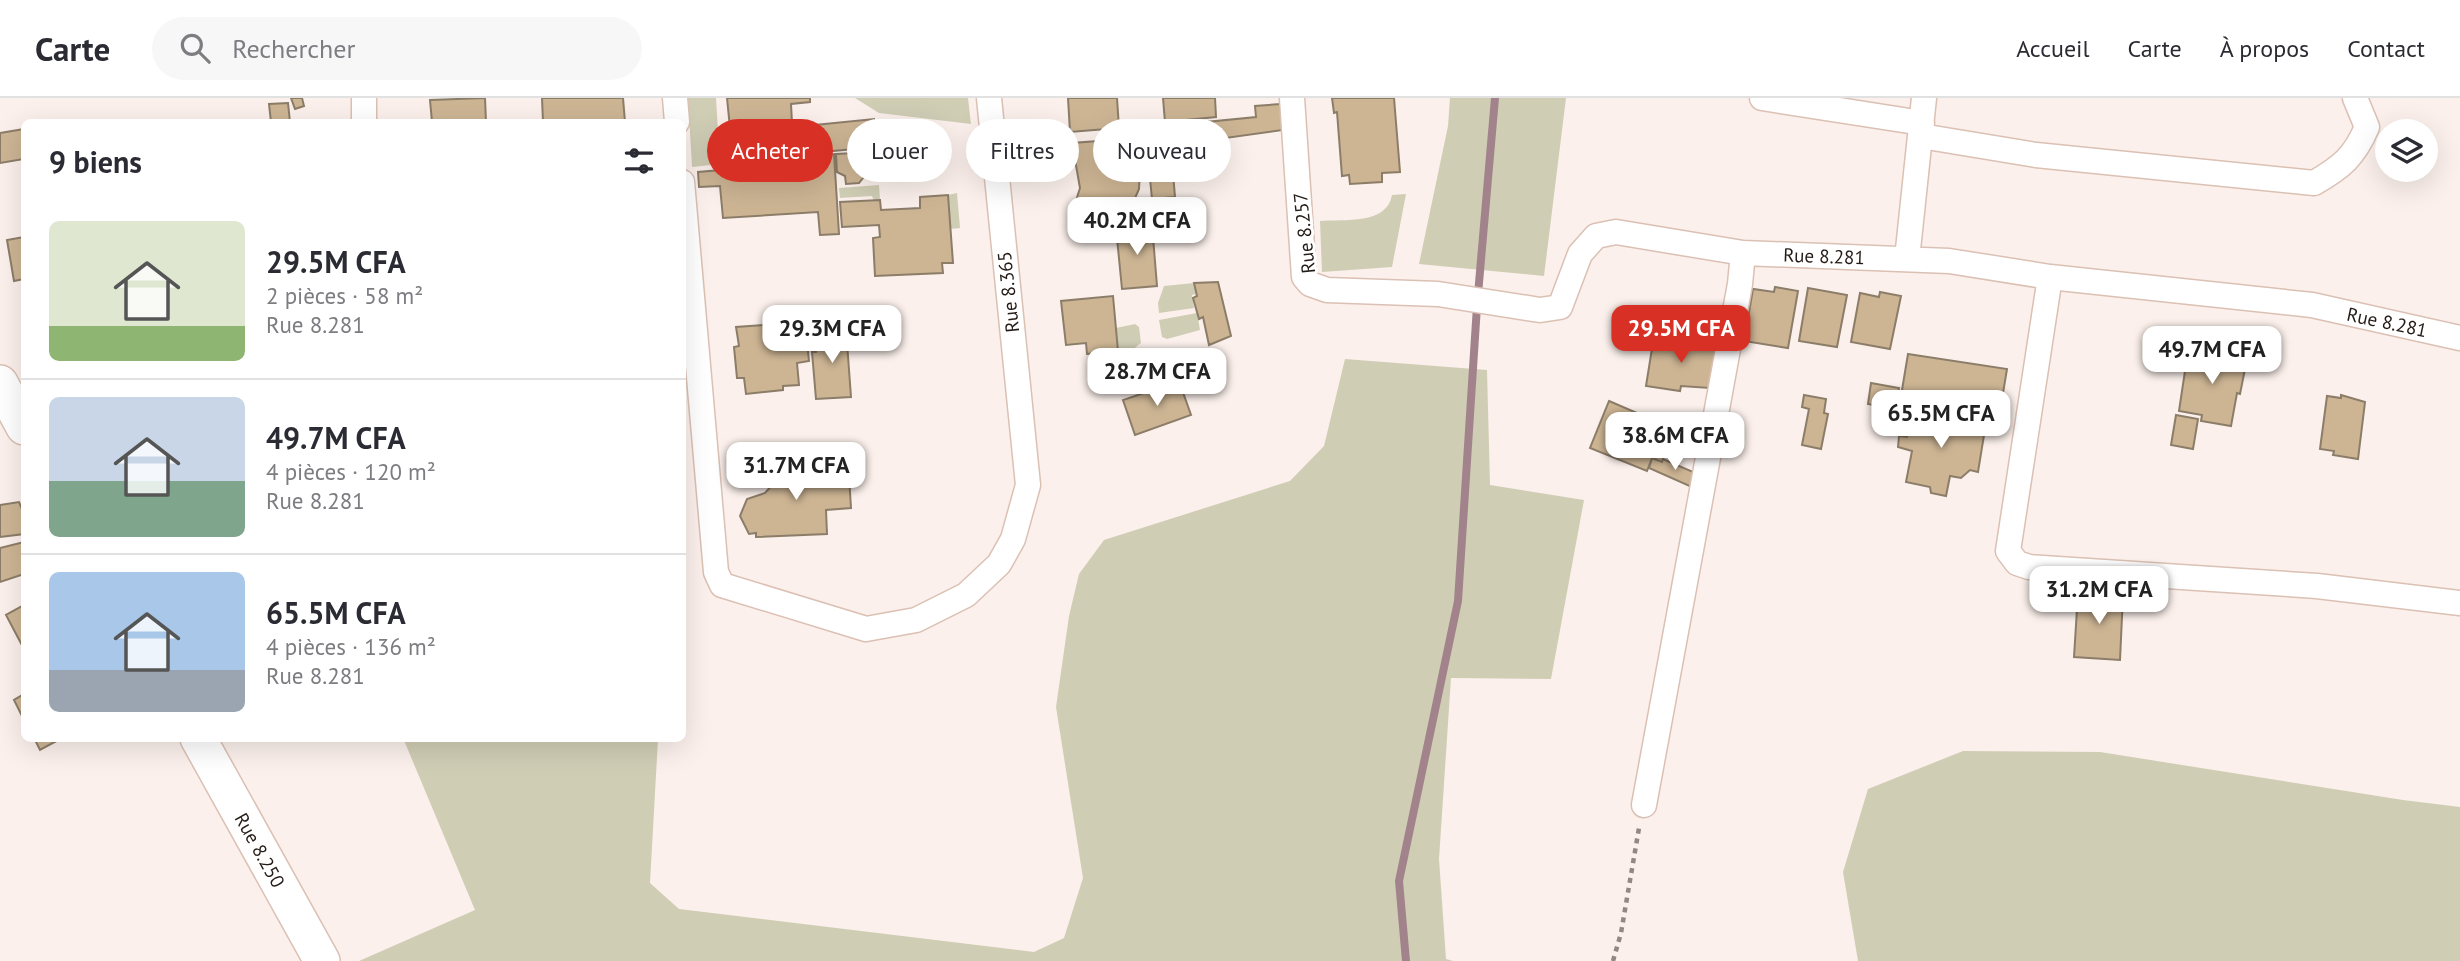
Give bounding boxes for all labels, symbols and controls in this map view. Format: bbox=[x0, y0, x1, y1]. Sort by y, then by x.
search box bbox=[152, 17, 642, 80]
text: Carte bbox=[35, 27, 110, 70]
icon: search bbox=[176, 29, 214, 67]
text: Rechercher bbox=[232, 32, 355, 65]
text: Accueil bbox=[2016, 33, 2090, 64]
text: Carte bbox=[2128, 33, 2182, 64]
text: À propos bbox=[2220, 33, 2309, 64]
text: Contact bbox=[2347, 33, 2425, 64]
chip: Acheter bbox=[707, 119, 833, 182]
chip: Louer bbox=[847, 119, 952, 182]
chip: Filtres bbox=[966, 119, 1079, 182]
chip: Nouveau bbox=[1093, 119, 1231, 182]
map controls bbox=[2375, 119, 2438, 182]
button: layers bbox=[2375, 119, 2438, 182]
text: 9 biens bbox=[49, 142, 142, 181]
icon: filters bbox=[620, 142, 658, 180]
street label: Rue 8.257 bbox=[1288, 191, 1320, 275]
pin: 40.2M CFA bbox=[1057, 198, 1217, 257]
text: 40.2M CFA bbox=[1083, 205, 1191, 234]
text: 29.5M CFA bbox=[266, 242, 406, 281]
street label: Rue 8.281 bbox=[1783, 243, 1865, 269]
icon: home bbox=[105, 249, 189, 333]
street label: Rue 8.365 bbox=[992, 250, 1024, 334]
text: 2 pièces · 58 m² bbox=[266, 281, 423, 310]
street label: Rue 8.281 bbox=[2345, 302, 2429, 342]
pin: 29.3M CFA bbox=[752, 306, 912, 365]
pin: 29.5M CFA bbox=[1601, 306, 1761, 365]
text: Rue 8.281 bbox=[266, 310, 365, 339]
text: 29.3M CFA bbox=[778, 313, 886, 342]
text: 29.5M CFA bbox=[1627, 313, 1735, 342]
pin: 49.7M CFA bbox=[2132, 327, 2292, 386]
text: 49.7M CFA bbox=[2158, 334, 2266, 363]
pin: 28.7M CFA bbox=[1077, 348, 1237, 408]
text: 28.7M CFA bbox=[1103, 356, 1211, 385]
pin: 65.5M CFA bbox=[1861, 390, 2021, 450]
text: 65.5M CFA bbox=[1887, 398, 1995, 427]
pin: 38.6M CFA bbox=[1595, 412, 1755, 472]
text: 49.7M CFA bbox=[266, 418, 406, 457]
text: 38.6M CFA bbox=[1621, 420, 1729, 449]
icon: home bbox=[105, 425, 189, 509]
pin: 31.7M CFA bbox=[716, 442, 876, 502]
text: 31.7M CFA bbox=[742, 450, 850, 479]
text: 4 pièces · 120 m² bbox=[266, 457, 436, 486]
text: Rue 8.281 bbox=[266, 486, 365, 515]
pin: 31.2M CFA bbox=[2019, 566, 2179, 626]
text: 31.2M CFA bbox=[2045, 574, 2153, 603]
text: 65.5M CFA bbox=[266, 593, 406, 632]
icon: home bbox=[105, 600, 189, 684]
text: 4 pièces · 136 m² bbox=[266, 632, 436, 661]
text: Rue 8.281 bbox=[266, 661, 365, 690]
street label: Rue 8.250 bbox=[230, 809, 290, 891]

